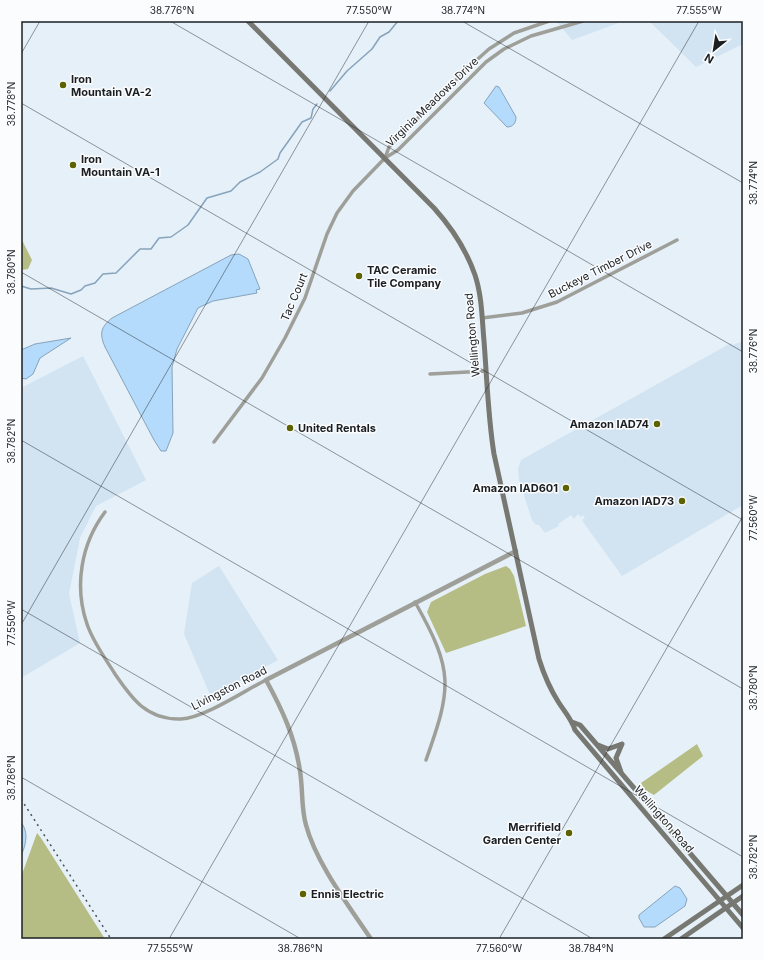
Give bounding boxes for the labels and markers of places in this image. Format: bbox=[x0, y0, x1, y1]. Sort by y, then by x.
place label: Iron Mountain VA-2 bbox=[71, 72, 152, 99]
marker: Iron Mountain VA-2 bbox=[58, 80, 68, 90]
place label: Iron Mountain VA-1 bbox=[81, 152, 160, 179]
marker: Iron Mountain VA-1 bbox=[68, 160, 78, 170]
place label: TAC Ceramic Tile Company bbox=[367, 263, 441, 290]
marker: TAC Ceramic Tile Company bbox=[354, 271, 364, 281]
place label: Amazon IAD74 bbox=[570, 417, 649, 431]
marker: Amazon IAD74 bbox=[652, 419, 662, 429]
place label: United Rentals bbox=[298, 421, 376, 435]
marker: United Rentals bbox=[285, 423, 295, 433]
place label: Amazon IAD601 bbox=[473, 481, 558, 495]
marker: Amazon IAD601 bbox=[561, 483, 571, 493]
place label: Amazon IAD73 bbox=[595, 494, 674, 508]
marker: Amazon IAD73 bbox=[677, 496, 687, 506]
place label: Merrifield Garden Center bbox=[483, 820, 562, 847]
marker: Merrifield Garden Center bbox=[564, 828, 574, 838]
place label: Ennis Electric bbox=[311, 887, 384, 901]
marker: Ennis Electric bbox=[298, 889, 308, 899]

